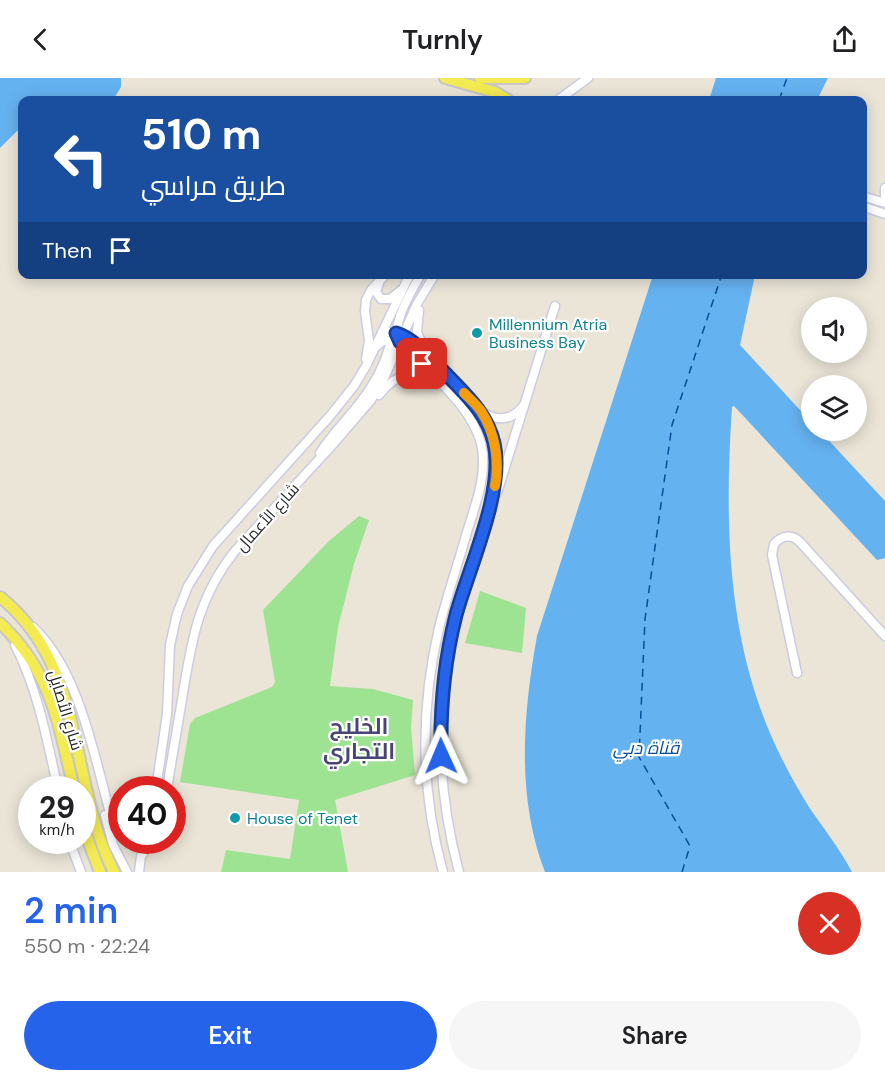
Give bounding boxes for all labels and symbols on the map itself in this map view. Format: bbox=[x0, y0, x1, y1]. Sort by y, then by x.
place label: Millennium Atria Business Bay bbox=[489, 314, 607, 353]
marker: Millennium Atria Business Bay bbox=[470, 326, 484, 340]
pin bbox=[396, 338, 447, 389]
street label: شارع الأعمال bbox=[231, 479, 305, 557]
street label: شارع الأصايل bbox=[42, 667, 88, 753]
district label: الخليج التجاري bbox=[323, 712, 395, 769]
position arrow bbox=[409, 724, 473, 788]
water label: قناة دبي bbox=[613, 736, 680, 762]
speed limit sign: 40 bbox=[108, 776, 186, 854]
place label: House of Tenet bbox=[247, 808, 358, 829]
marker: House of Tenet bbox=[228, 811, 242, 825]

